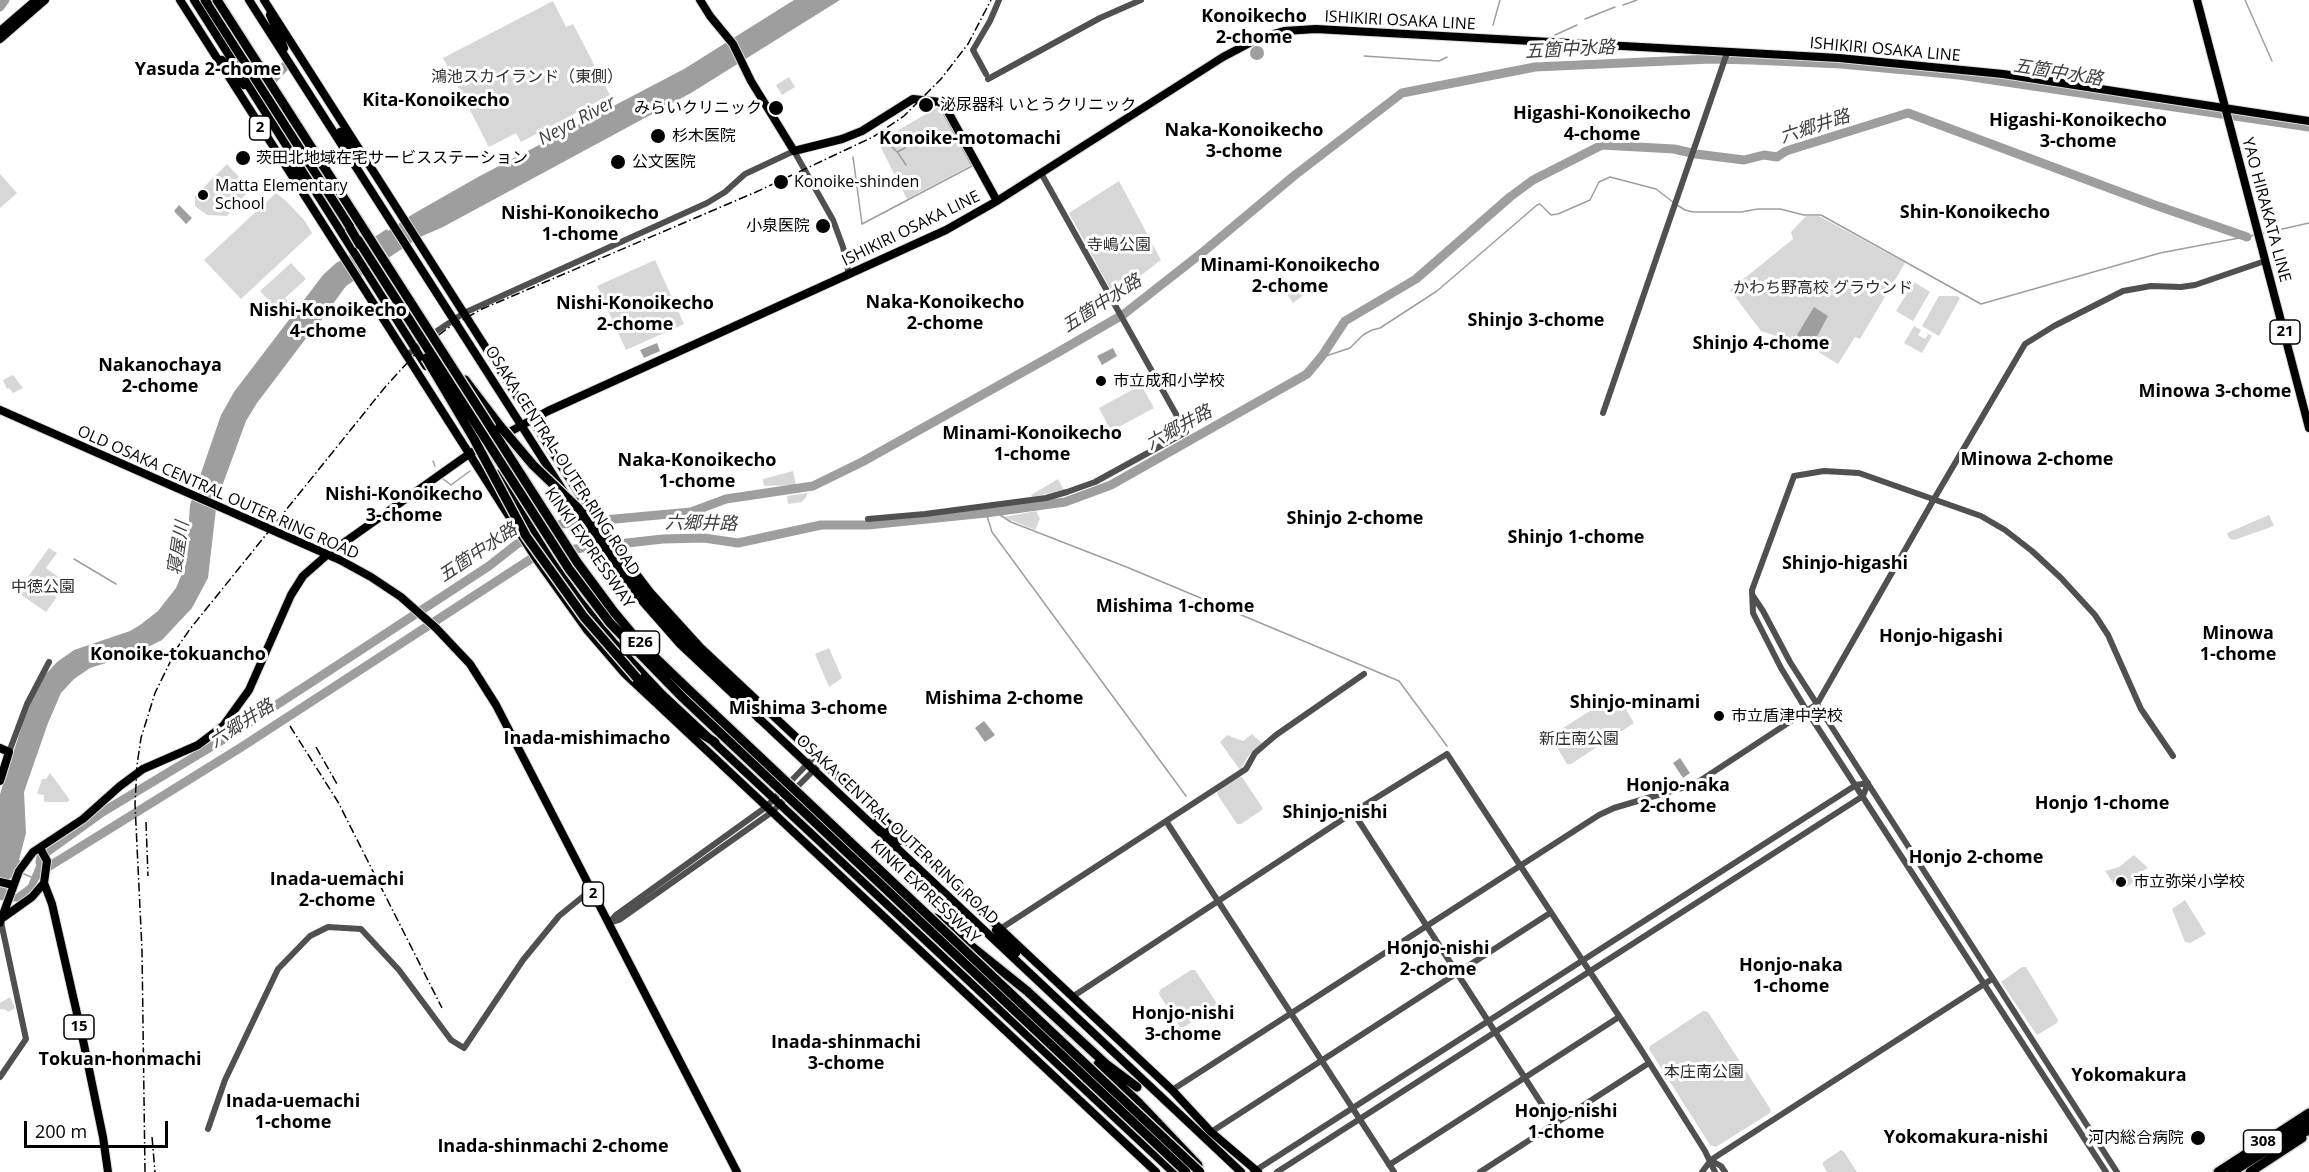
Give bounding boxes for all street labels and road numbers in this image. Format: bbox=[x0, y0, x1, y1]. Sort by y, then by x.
street label: ISHIKIRI OSAKA LINE bbox=[1324, 7, 1476, 35]
street label: ISHIKIRI OSAKA LINE bbox=[1809, 34, 1961, 66]
road number: 2 bbox=[250, 116, 270, 140]
street label: YAO HIRAKATA LINE bbox=[2237, 136, 2295, 284]
street label: ISHIKIRI OSAKA LINE bbox=[839, 187, 983, 271]
road number: 21 bbox=[2270, 320, 2300, 344]
street label: OSAKA CENTRAL OUTER RING ROAD bbox=[480, 343, 644, 579]
street label: OLD OSAKA CENTRAL OUTER RING ROAD bbox=[74, 422, 362, 564]
street label: KINKI EXPRESSWAY bbox=[540, 484, 638, 612]
road number: E26 bbox=[620, 631, 660, 655]
street label: OSAKA CENTRAL OUTER RING ROAD bbox=[792, 731, 1002, 929]
street label: KINKI EXPRESSWAY bbox=[866, 836, 984, 948]
road number: 2 bbox=[582, 882, 604, 906]
road number: 15 bbox=[64, 1015, 94, 1039]
road number: 308 bbox=[2244, 1130, 2282, 1154]

